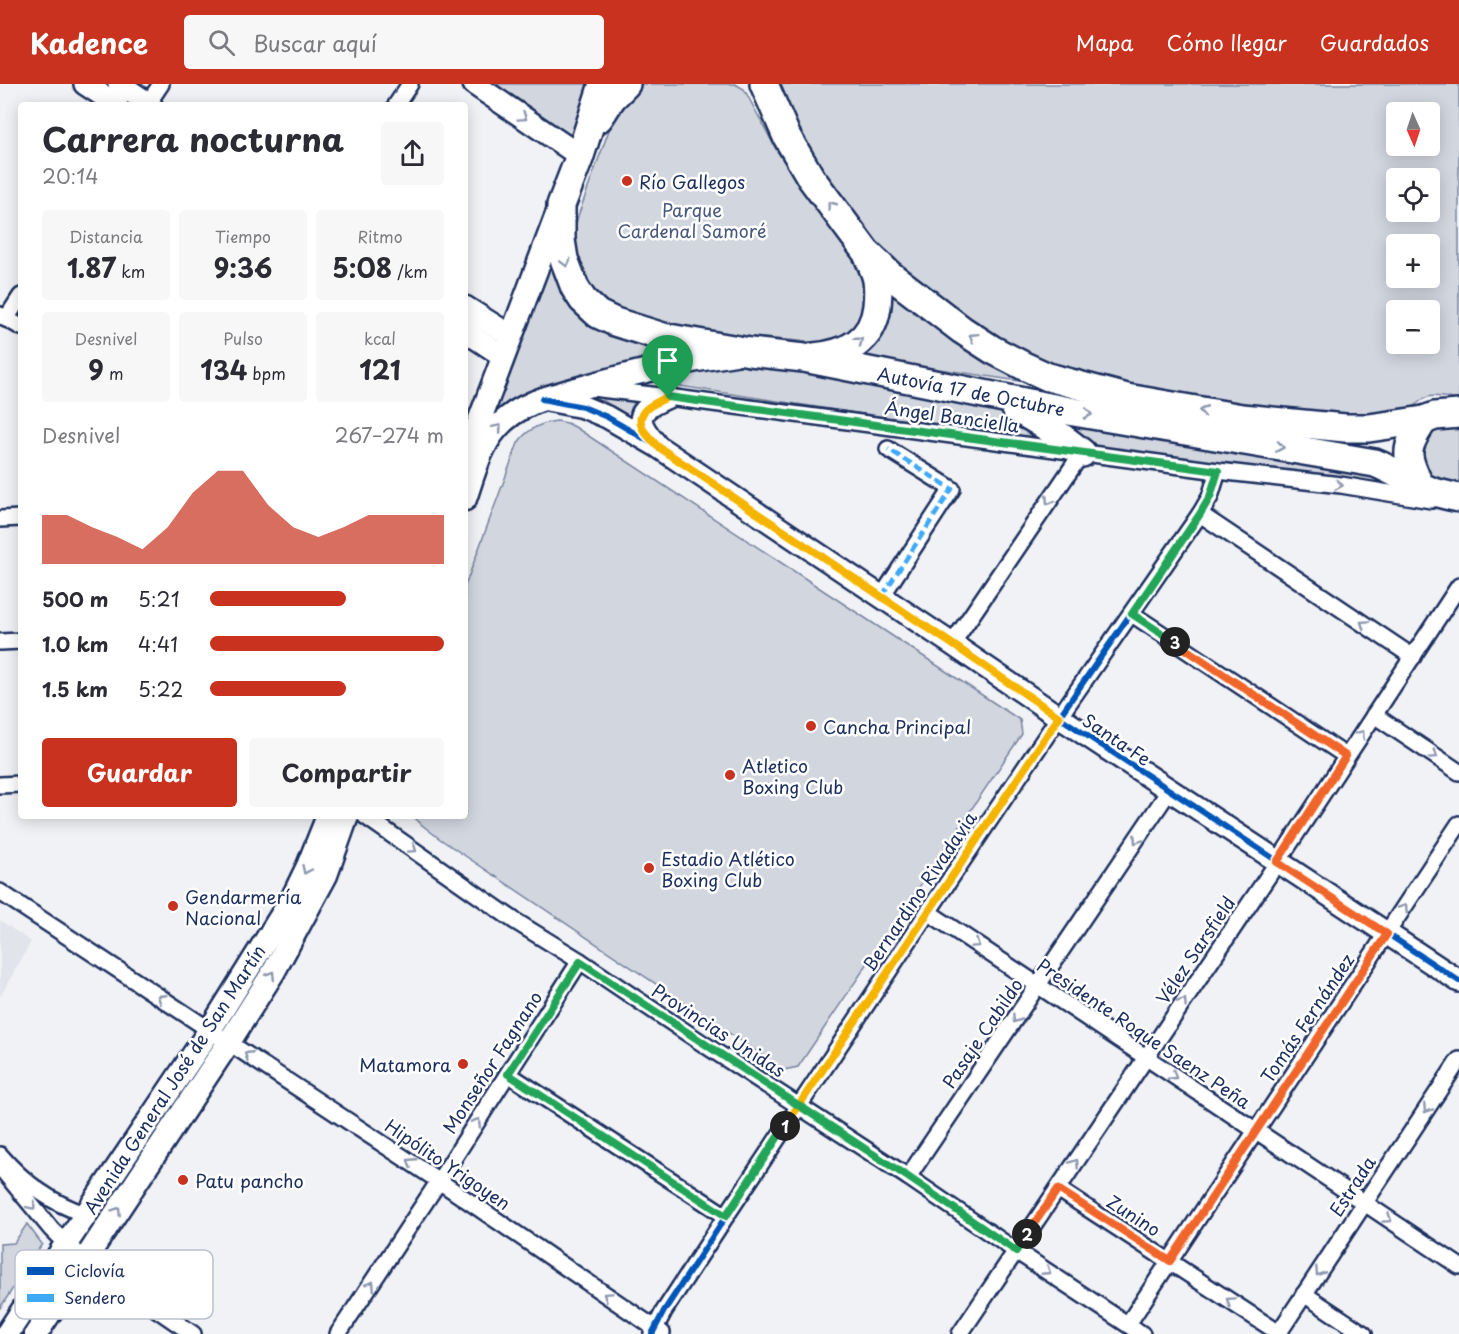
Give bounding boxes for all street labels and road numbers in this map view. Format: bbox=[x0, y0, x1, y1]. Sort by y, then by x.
street label: Autovía 17 de Octubre bbox=[875, 360, 1067, 422]
street label: Ángel Banciella bbox=[883, 393, 1022, 439]
street label: Santa Fe bbox=[1077, 706, 1157, 772]
street label: Bernardino Rivadavia bbox=[855, 805, 983, 976]
street label: Vélez Sarsfield bbox=[1149, 891, 1241, 1009]
street label: Avenida General José de San Martín bbox=[77, 939, 271, 1219]
street label: Tomás Fernández bbox=[1254, 948, 1361, 1088]
street label: Presidente Roque Saenz Peña bbox=[1032, 951, 1257, 1115]
street label: Pasaje Cabildo bbox=[935, 973, 1029, 1093]
street label: Provincias Unidas bbox=[647, 977, 791, 1083]
street label: Monseñor Fagnano bbox=[436, 985, 548, 1139]
street label: Hipólito Yrigoyen bbox=[380, 1112, 516, 1216]
street label: Estrada bbox=[1322, 1150, 1382, 1222]
street label: Zunino bbox=[1102, 1188, 1166, 1242]

